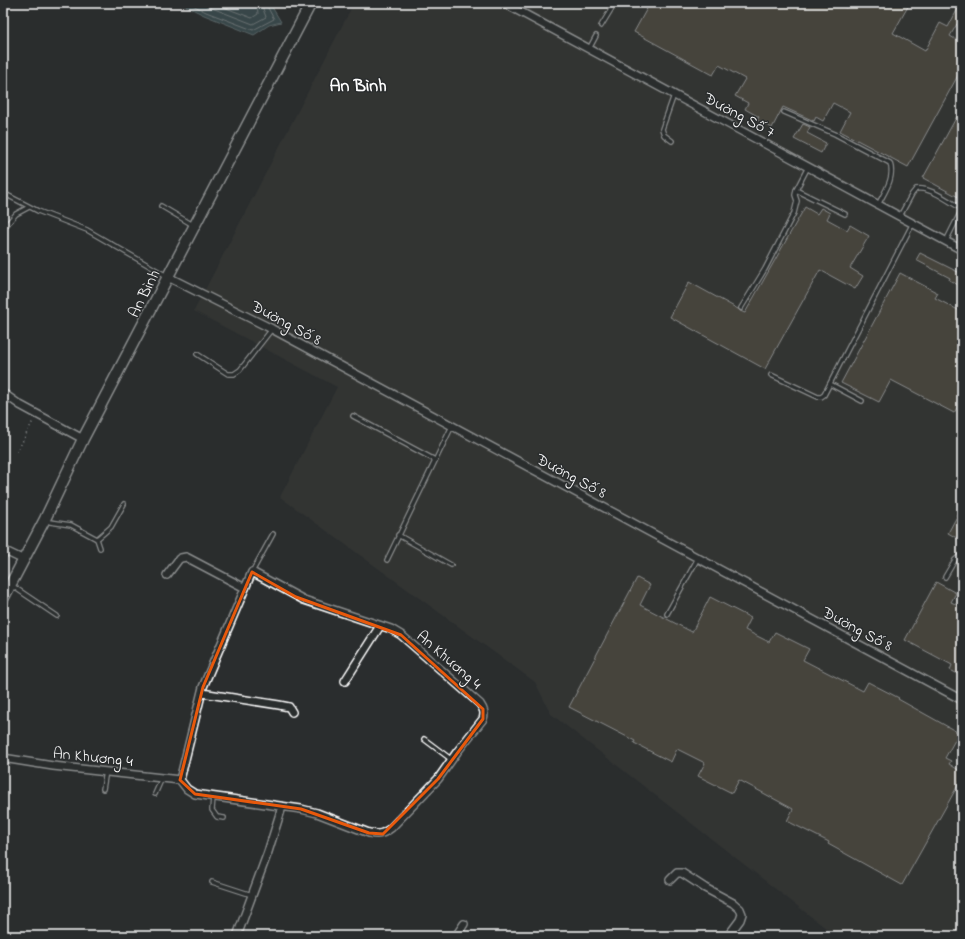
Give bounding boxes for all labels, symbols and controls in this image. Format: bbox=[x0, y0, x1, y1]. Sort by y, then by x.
district label: An Bình bbox=[329, 74, 387, 100]
street label: Đường Số 7 bbox=[698, 87, 779, 145]
street label: An Bình bbox=[123, 266, 167, 322]
street label: Đường Số 8 bbox=[246, 295, 326, 352]
street label: Đường Số 8 bbox=[531, 448, 611, 505]
street label: Đường Số 8 bbox=[817, 601, 897, 658]
street label: An Khương 4 bbox=[411, 625, 487, 696]
street label: An Khương 4 bbox=[52, 742, 134, 774]

